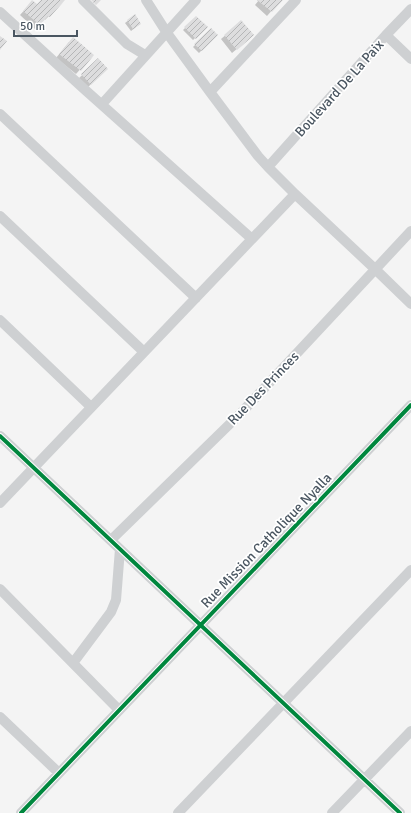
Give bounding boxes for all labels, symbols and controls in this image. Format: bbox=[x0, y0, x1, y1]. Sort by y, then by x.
scale bar bbox=[14, 12, 77, 38]
text: 50 m bbox=[20, 19, 45, 34]
street label: Boulevard De La Paix bbox=[291, 36, 388, 140]
street label: Rue Des Princes bbox=[224, 348, 303, 429]
street label: Rue Mission Catholique Nyalla bbox=[197, 469, 335, 611]

